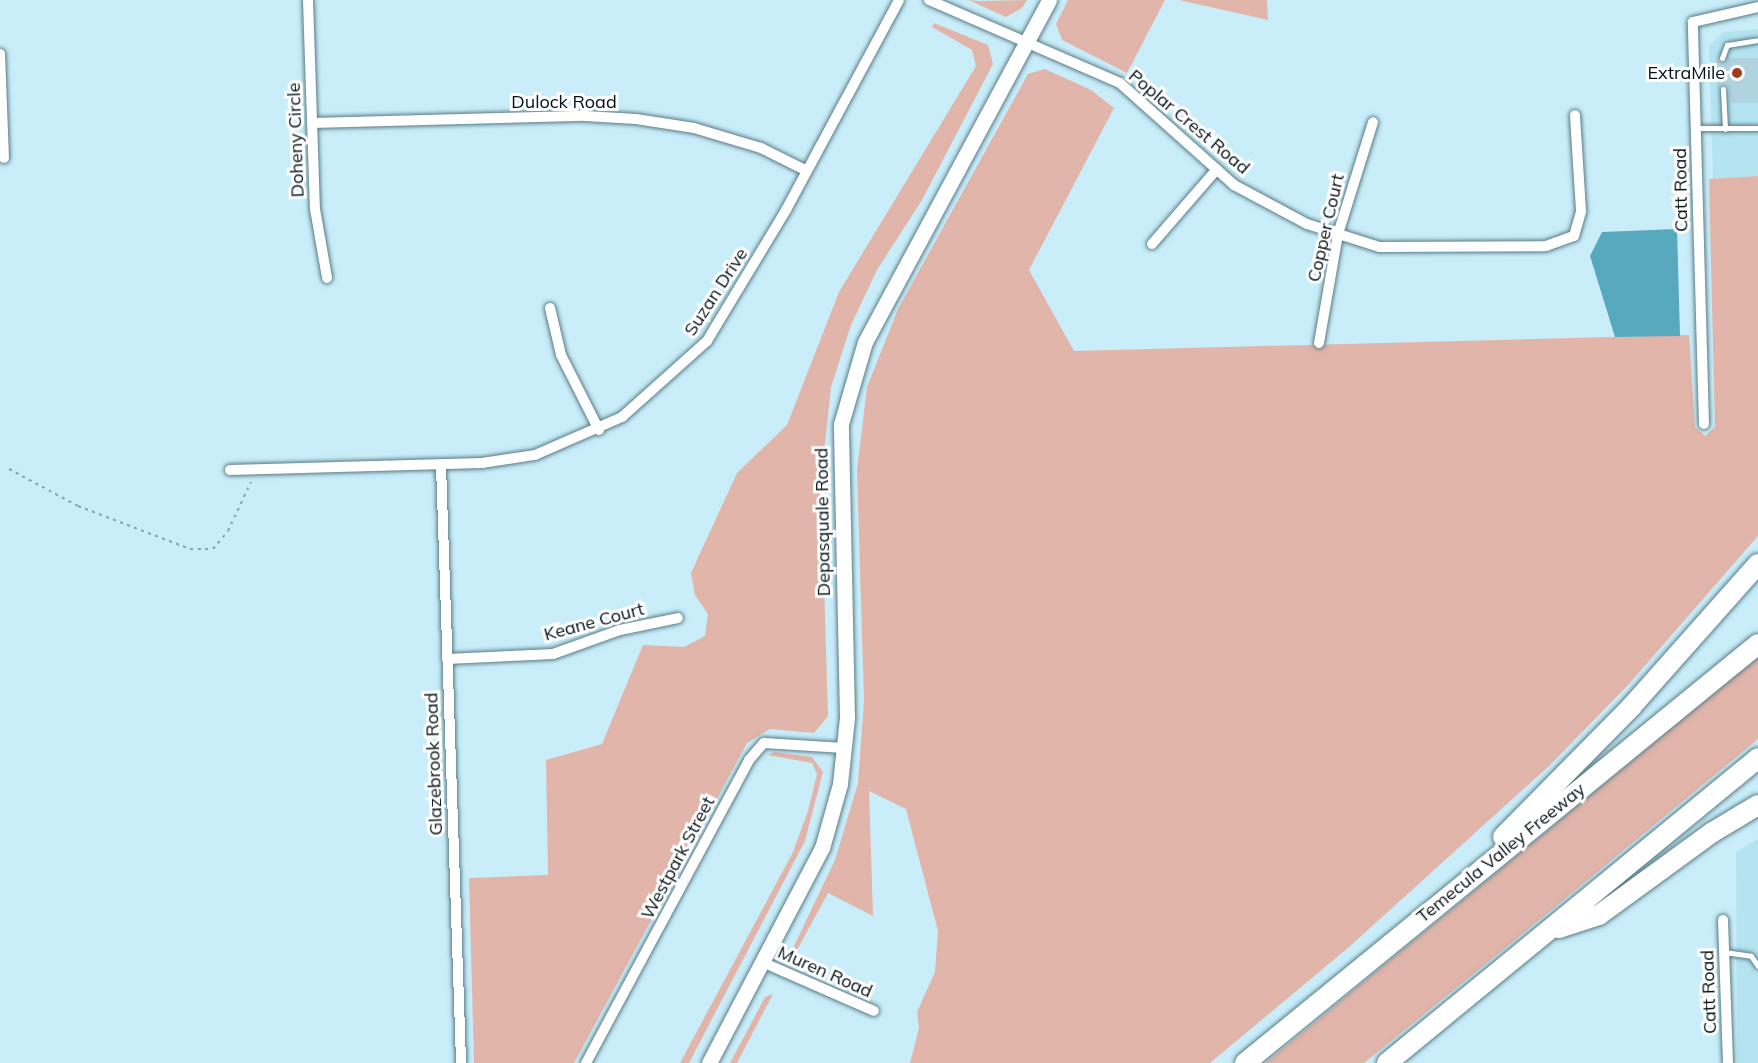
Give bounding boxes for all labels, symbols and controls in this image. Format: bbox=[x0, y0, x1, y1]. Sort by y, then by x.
place label: ExtraMile bbox=[1647, 62, 1725, 84]
street label: Poplar Crest Road bbox=[1124, 65, 1254, 179]
marker: ExtraMile bbox=[1730, 66, 1744, 80]
street label: Doheny Circle bbox=[283, 82, 309, 198]
street label: Dulock Road bbox=[511, 91, 617, 113]
street label: Catt Road bbox=[1669, 148, 1693, 232]
street label: Copper Court bbox=[1303, 172, 1349, 284]
street label: Suzan Drive bbox=[680, 244, 752, 340]
street label: Depasquale Road bbox=[811, 447, 835, 597]
street label: Keane Court bbox=[542, 598, 646, 646]
street label: Glazebrook Road bbox=[421, 692, 447, 836]
street label: Temecula Valley Freeway bbox=[1412, 778, 1590, 928]
street label: Westpark Street bbox=[637, 793, 719, 923]
street label: Muren Road bbox=[774, 942, 876, 1002]
street label: Catt Road bbox=[1697, 950, 1721, 1034]

